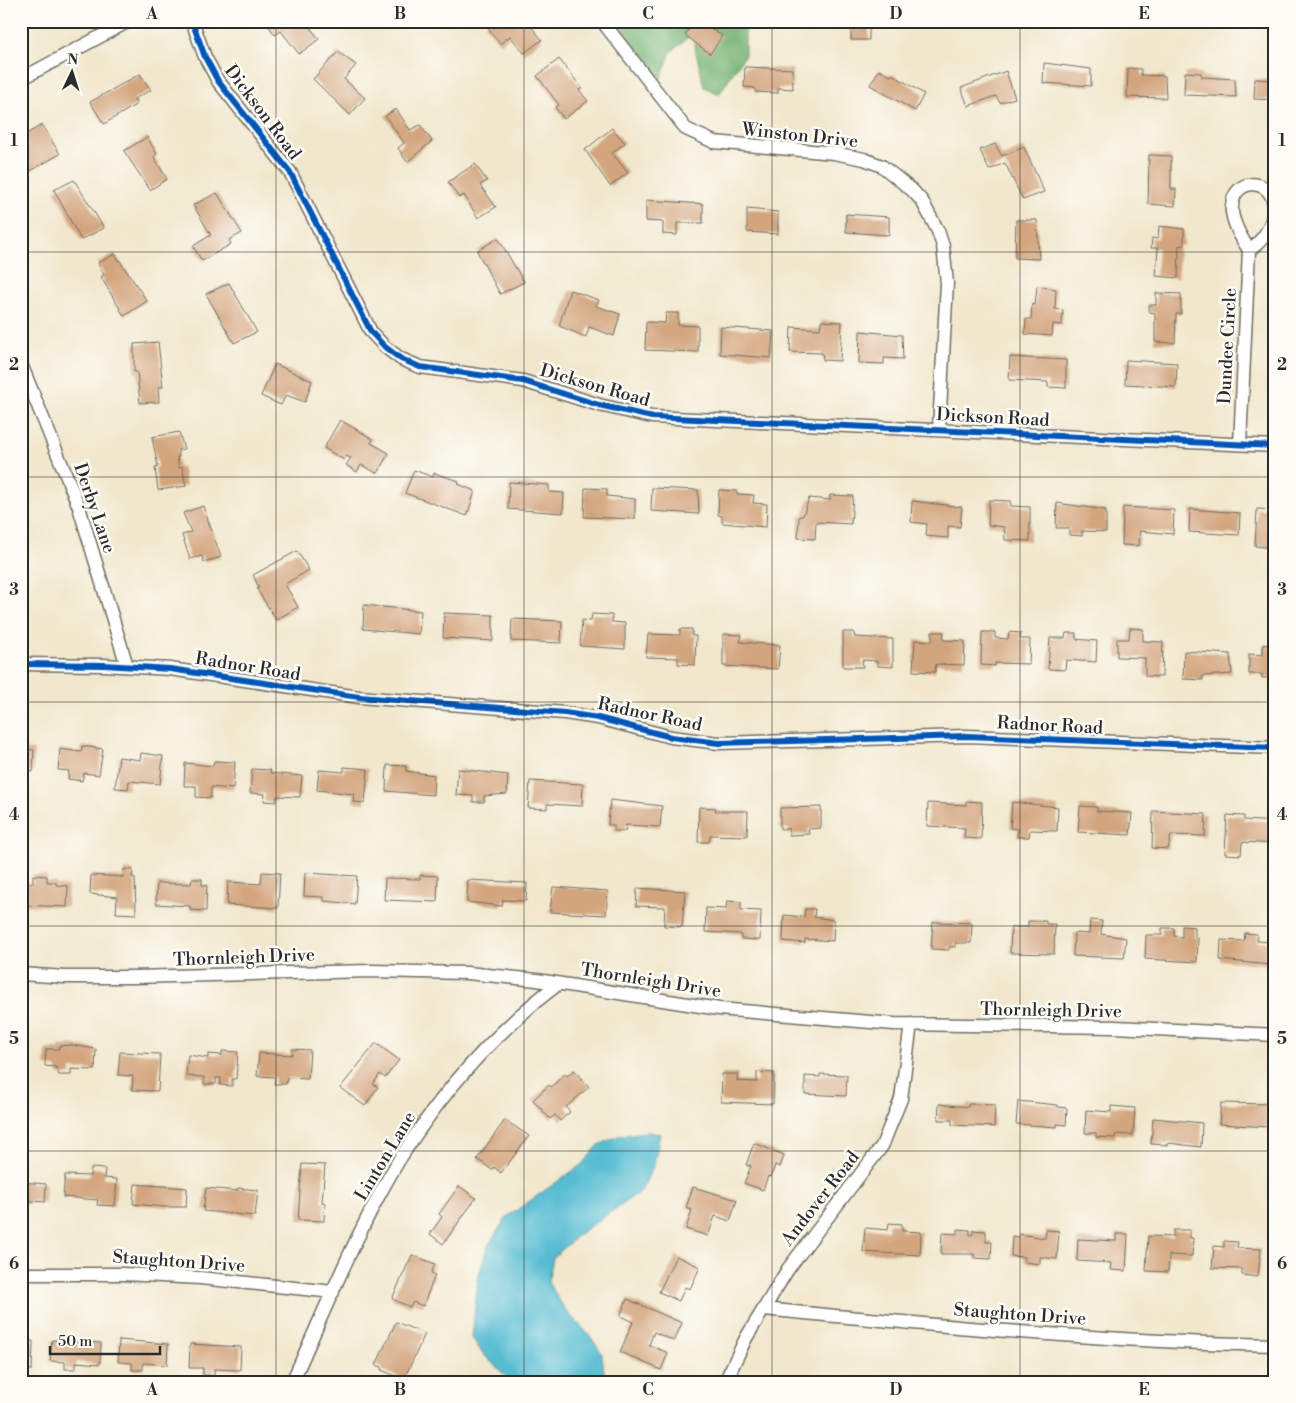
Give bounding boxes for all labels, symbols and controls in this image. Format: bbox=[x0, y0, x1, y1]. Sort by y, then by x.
text: A bbox=[145, 4, 158, 24]
text: B bbox=[394, 4, 406, 24]
text: C bbox=[642, 4, 654, 24]
text: D bbox=[890, 4, 903, 24]
text: E bbox=[1138, 4, 1150, 24]
north arrow bbox=[48, 48, 98, 98]
text: N bbox=[67, 51, 79, 69]
street label: Dickson Road bbox=[219, 60, 306, 165]
street label: Winston Drive bbox=[740, 118, 859, 153]
text: 1 bbox=[10, 131, 18, 151]
text: 1 bbox=[1278, 131, 1286, 151]
street label: Dundee Circle bbox=[1213, 287, 1242, 405]
text: 2 bbox=[9, 355, 19, 375]
text: 2 bbox=[1277, 355, 1287, 375]
street label: Dickson Road bbox=[537, 359, 653, 412]
street label: Dickson Road bbox=[936, 403, 1051, 432]
street label: Derby Lane bbox=[68, 460, 121, 556]
text: 3 bbox=[9, 580, 19, 600]
text: 3 bbox=[1277, 580, 1287, 600]
street label: Radnor Road bbox=[194, 647, 303, 686]
street label: Radnor Road bbox=[596, 692, 705, 737]
street label: Radnor Road bbox=[996, 711, 1104, 740]
text: 4 bbox=[9, 805, 20, 825]
text: 4 bbox=[1277, 805, 1288, 825]
street label: Thornleigh Drive bbox=[173, 944, 315, 971]
street label: Thornleigh Drive bbox=[579, 958, 723, 1003]
street label: Thornleigh Drive bbox=[980, 998, 1122, 1023]
text: 5 bbox=[9, 1029, 19, 1049]
text: 5 bbox=[1277, 1029, 1287, 1049]
street label: Linton Lane bbox=[350, 1107, 421, 1205]
street label: Andover Road bbox=[776, 1146, 865, 1251]
street label: Staughton Drive bbox=[112, 1245, 246, 1278]
text: 6 bbox=[9, 1254, 19, 1274]
text: 6 bbox=[1277, 1254, 1287, 1274]
street label: Staughton Drive bbox=[953, 1298, 1087, 1331]
scale bar bbox=[50, 1323, 160, 1355]
text: 50 m bbox=[58, 1332, 92, 1351]
text: A bbox=[145, 1380, 158, 1400]
text: B bbox=[394, 1380, 406, 1400]
text: C bbox=[642, 1380, 654, 1400]
text: D bbox=[890, 1380, 903, 1400]
text: E bbox=[1138, 1380, 1150, 1400]

